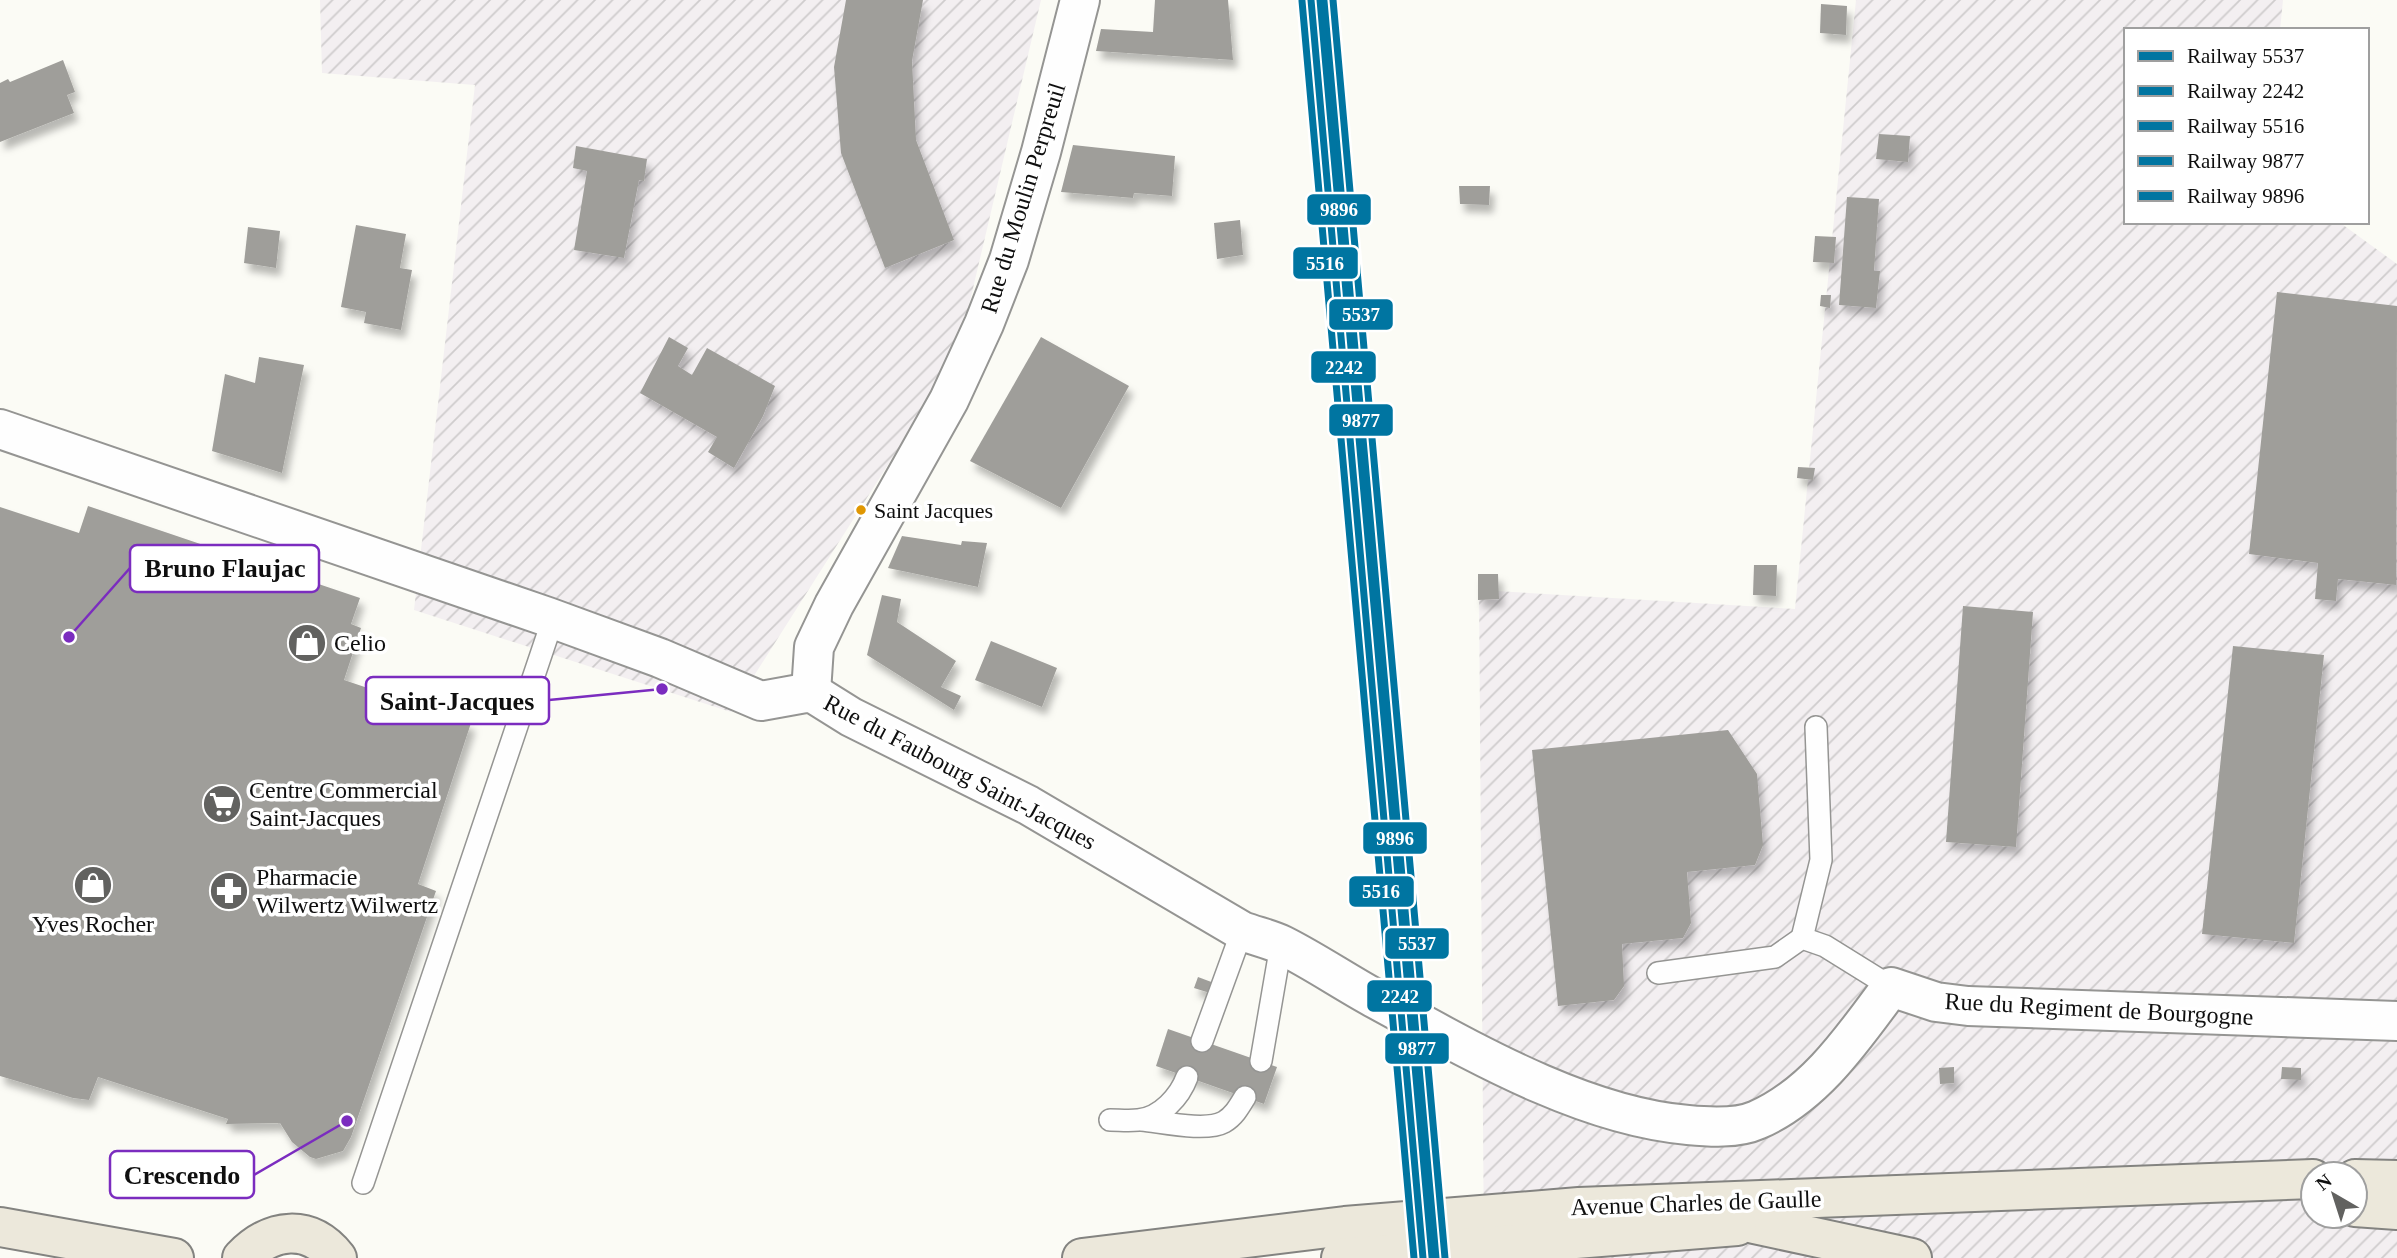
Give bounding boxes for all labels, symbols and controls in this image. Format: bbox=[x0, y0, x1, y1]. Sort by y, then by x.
legend bbox=[2124, 28, 2369, 224]
text: Railway 5537 bbox=[2187, 44, 2304, 68]
street label: Rue du Moulin Perpreuil bbox=[976, 79, 1071, 316]
text: Railway 2242 bbox=[2187, 79, 2304, 103]
text: Railway 5516 bbox=[2187, 114, 2304, 138]
text: Railway 9877 bbox=[2187, 149, 2304, 173]
text: Railway 9896 bbox=[2187, 184, 2304, 208]
line badge: 9896 bbox=[1306, 193, 1372, 226]
text: 9896 bbox=[1320, 199, 1358, 220]
line badge: 5516 bbox=[1292, 246, 1359, 280]
text: 5516 bbox=[1306, 253, 1344, 274]
line badge: 5537 bbox=[1328, 298, 1394, 331]
text: 5537 bbox=[1342, 304, 1381, 325]
line badge: 2242 bbox=[1310, 350, 1377, 384]
text: 2242 bbox=[1325, 357, 1363, 378]
line badge: 9877 bbox=[1328, 403, 1394, 437]
text: 9877 bbox=[1342, 410, 1381, 431]
place label: Saint Jacques bbox=[874, 498, 993, 523]
marker: Saint Jacques bbox=[854, 503, 868, 517]
callout: Bruno Flaujac bbox=[130, 545, 319, 592]
text: Bruno Flaujac bbox=[144, 554, 306, 583]
shop icon: Celio bbox=[286, 622, 328, 664]
place label: Celio bbox=[334, 630, 386, 656]
callout: Saint-Jacques bbox=[366, 677, 549, 724]
text: Saint-Jacques bbox=[380, 687, 534, 716]
street label: Rue du Faubourg Saint-Jacques bbox=[820, 689, 1100, 855]
place label: Centre Commercial Saint-Jacques bbox=[249, 777, 438, 831]
supermarket icon: Centre Commercial Saint-Jacques bbox=[201, 783, 243, 825]
line badge: 9896 bbox=[1362, 821, 1428, 855]
text: 9896 bbox=[1376, 828, 1414, 849]
shop icon: Yves Rocher bbox=[72, 864, 114, 906]
place label: Pharmacie Wilwertz Wilwertz bbox=[256, 864, 438, 918]
pharmacy icon: Pharmacie Wilwertz Wilwertz bbox=[208, 870, 250, 912]
line badge: 5516 bbox=[1348, 875, 1415, 908]
text: 5516 bbox=[1362, 881, 1400, 902]
place label: Yves Rocher bbox=[32, 911, 154, 937]
line badge: 5537 bbox=[1384, 927, 1450, 960]
text: 5537 bbox=[1398, 933, 1437, 954]
line badge: 2242 bbox=[1366, 979, 1433, 1013]
text: 2242 bbox=[1381, 986, 1419, 1007]
street label: Rue du Regiment de Bourgogne bbox=[1944, 988, 2254, 1030]
line badge: 9877 bbox=[1384, 1032, 1450, 1065]
text: 9877 bbox=[1398, 1038, 1437, 1059]
callout: Crescendo bbox=[110, 1151, 254, 1198]
north arrow bbox=[2299, 1160, 2369, 1230]
text: Crescendo bbox=[124, 1161, 240, 1190]
text: N bbox=[2312, 1170, 2336, 1195]
street label: Avenue Charles de Gaulle bbox=[1570, 1186, 1822, 1220]

